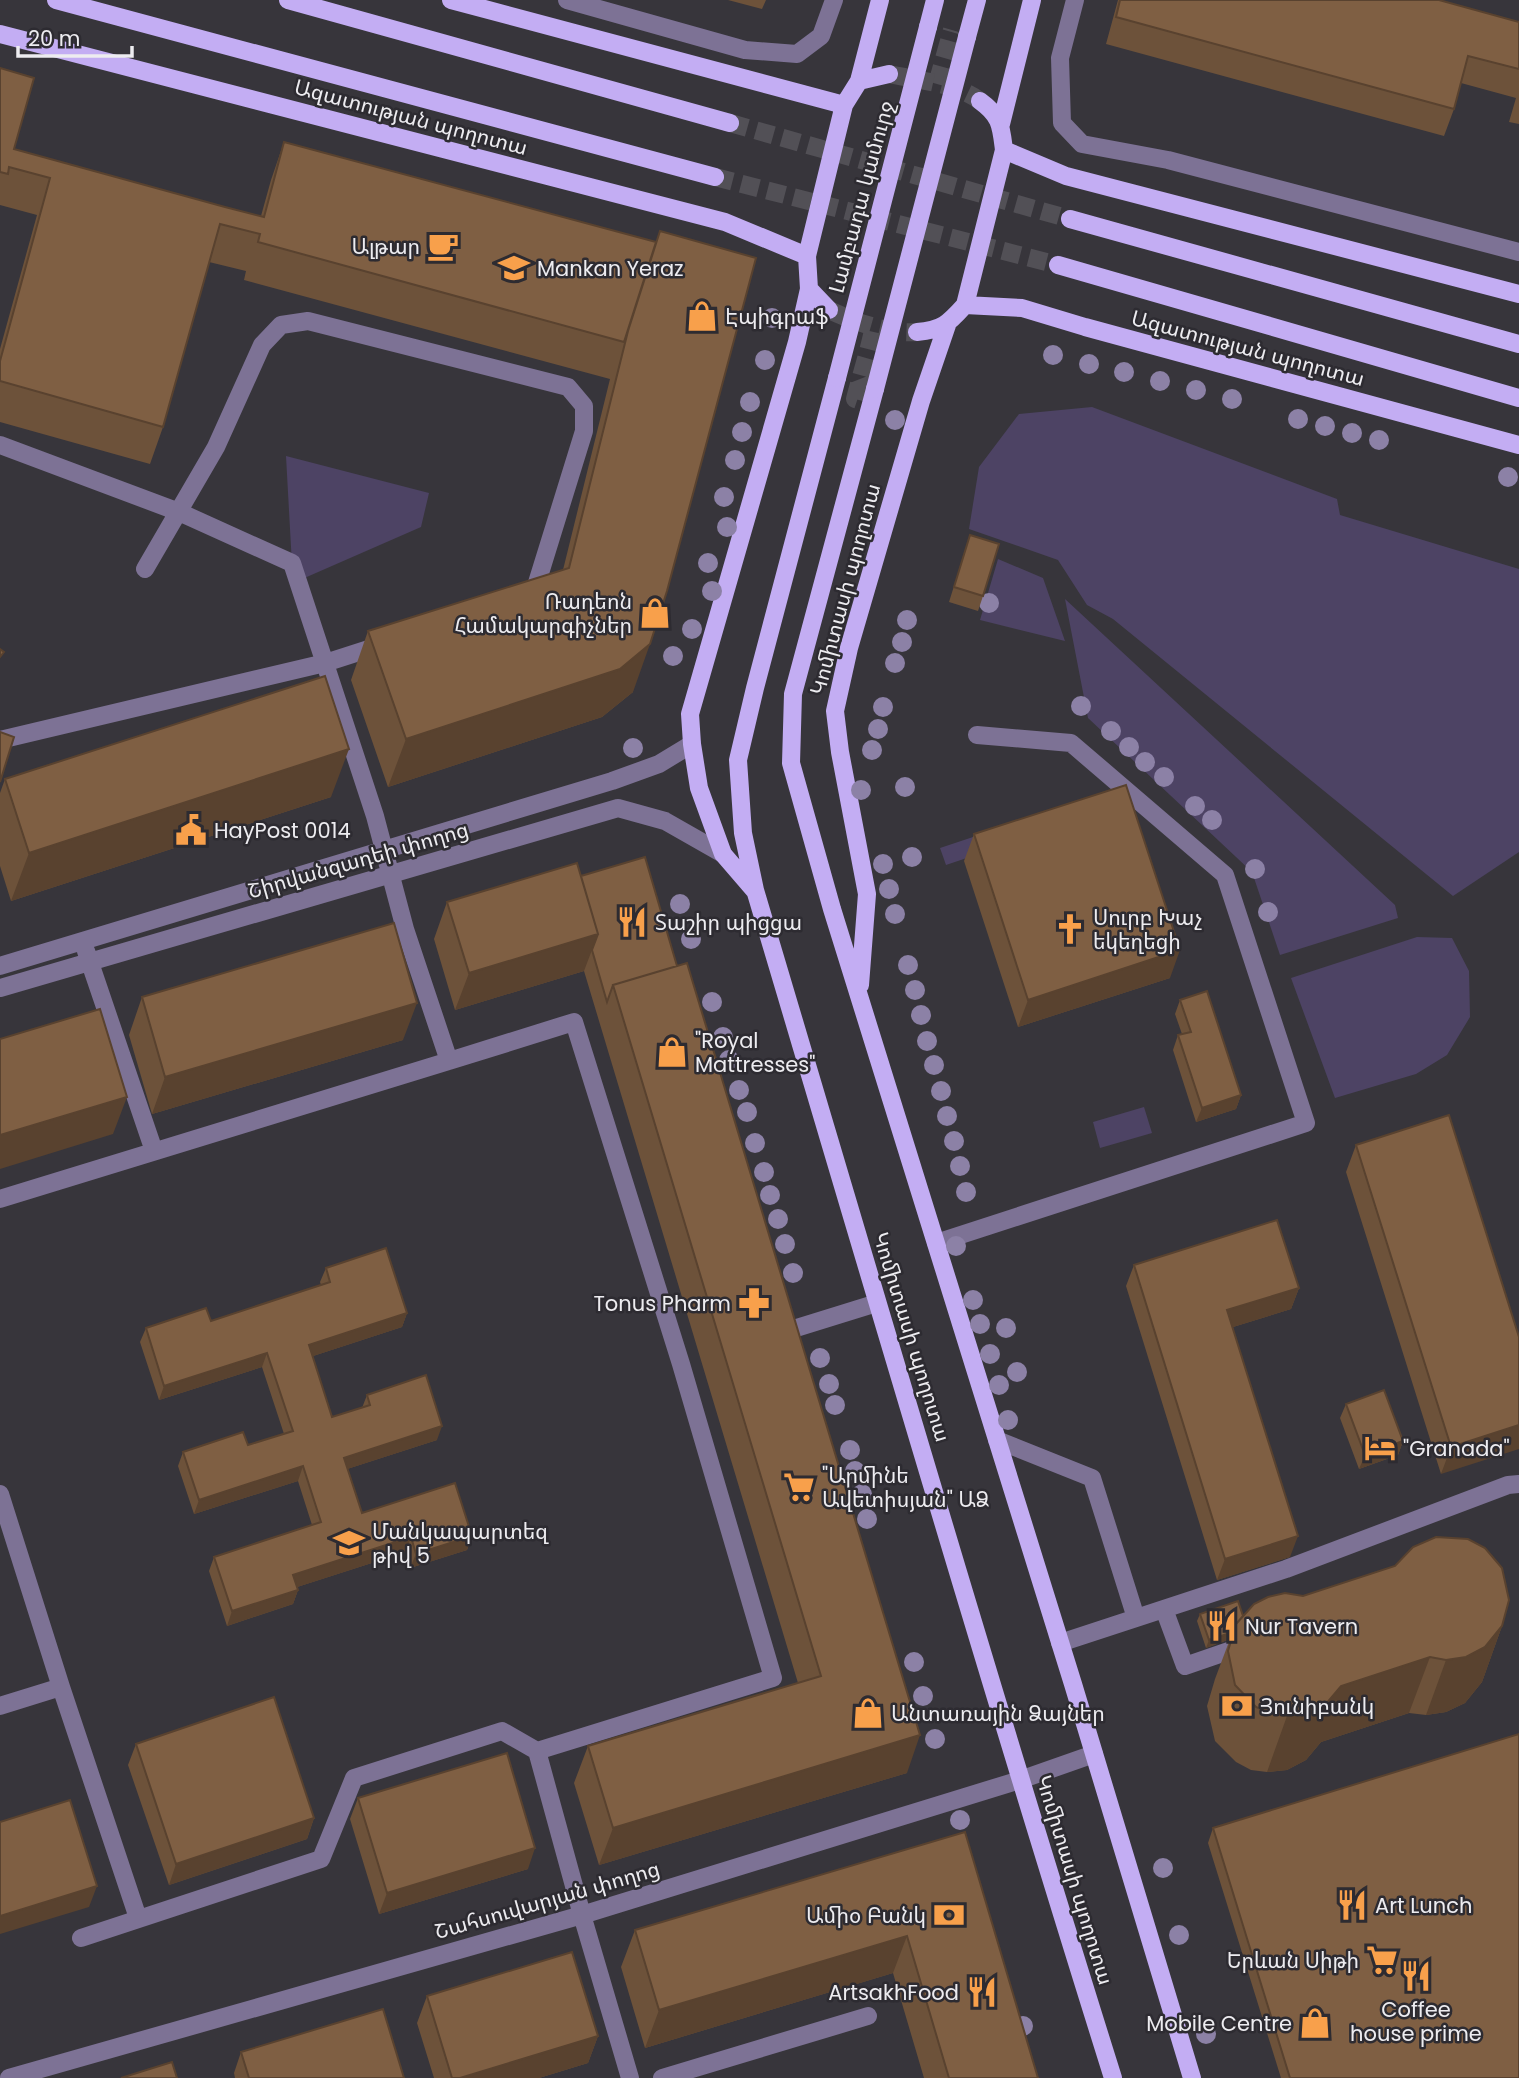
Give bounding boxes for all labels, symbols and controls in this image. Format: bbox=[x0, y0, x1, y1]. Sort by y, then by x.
scale bar bbox=[18, 14, 131, 58]
text: 20 m bbox=[28, 24, 81, 53]
street label: Ազատության պողոտա bbox=[291, 72, 531, 162]
street label: Լամբադա կամուրջ bbox=[821, 98, 901, 296]
cafe icon: Ալթար bbox=[426, 229, 460, 263]
place label: Ալթար bbox=[352, 232, 420, 261]
school or university icon: Mankan Yeraz bbox=[497, 251, 531, 285]
place label: Mankan Yeraz bbox=[537, 254, 684, 283]
shop icon: Էպիգրաֆ bbox=[685, 299, 719, 333]
place label: Էպիգրաֆ bbox=[725, 302, 829, 331]
street label: Ազատության պողոտա bbox=[1128, 303, 1368, 393]
street label: Կոմիտասի պողոտա bbox=[803, 480, 887, 698]
place label: Ռադեոն Համակարգիչներ bbox=[455, 587, 632, 640]
shop icon: Ռադեոն Համակարգիչներ bbox=[638, 596, 672, 630]
public building icon: HayPost 0014 bbox=[174, 813, 208, 847]
street label: Շիրվանզադեի փողոց bbox=[244, 815, 472, 905]
place label: HayPost 0014 bbox=[214, 816, 351, 845]
place label: Սուրբ Խաչ եկեղեցի bbox=[1093, 903, 1202, 956]
restaurant icon: Տաշիր պիցցա bbox=[615, 905, 649, 939]
place label: Տաշիր պիցցա bbox=[655, 908, 802, 937]
church icon: Սուրբ Խաչ եկեղեցի bbox=[1053, 912, 1087, 946]
place label: "Royal Mattresses" bbox=[695, 1026, 815, 1079]
shop icon: "Royal Mattresses" bbox=[655, 1035, 689, 1069]
street label: Կոմիտասի պողոտա bbox=[866, 1229, 958, 1445]
pharmacy icon: Tonus Pharm bbox=[737, 1286, 771, 1320]
place label: Tonus Pharm bbox=[593, 1289, 731, 1318]
hotel icon: "Granada" bbox=[1363, 1431, 1397, 1465]
place label: "Granada" bbox=[1403, 1434, 1510, 1463]
place label: "Արմինե Ավետիսյան" ԱՁ bbox=[822, 1461, 989, 1514]
supermarket icon: "Արմինե Ավետիսյան" ԱՁ bbox=[782, 1470, 816, 1504]
place label: Մանկապարտեզ թիվ 5 bbox=[372, 1517, 549, 1570]
school or university icon: Մանկապարտեզ թիվ 5 bbox=[332, 1526, 366, 1560]
restaurant icon: Nur Tavern bbox=[1205, 1609, 1239, 1643]
place label: Nur Tavern bbox=[1245, 1612, 1358, 1641]
bank icon: Յունիբանկ bbox=[1220, 1689, 1254, 1723]
place label: Յունիբանկ bbox=[1260, 1692, 1374, 1721]
shop icon: Անտառային Ձայներ bbox=[851, 1696, 885, 1730]
place label: Անտառային Ձայներ bbox=[891, 1699, 1105, 1728]
street label: Կոմիտասի պողոտա bbox=[1029, 1772, 1121, 1988]
street label: Շահսուվարյան փողոց bbox=[431, 1854, 663, 1946]
restaurant icon: Art Lunch bbox=[1335, 1888, 1369, 1922]
place label: Art Lunch bbox=[1375, 1891, 1472, 1920]
bank icon: Ամիօ Բանկ bbox=[932, 1898, 966, 1932]
place label: Ամիօ Բանկ bbox=[806, 1901, 926, 1930]
supermarket icon: Երևան Սիթի bbox=[1365, 1943, 1399, 1977]
place label: Երևան Սիթի bbox=[1227, 1946, 1359, 1975]
restaurant icon: Coffee house prime bbox=[1399, 1959, 1433, 1993]
restaurant icon: ArtsakhFood bbox=[965, 1975, 999, 2009]
place label: ArtsakhFood bbox=[828, 1978, 959, 2007]
place label: Coffee house prime bbox=[1350, 1995, 1482, 2048]
shop icon: Mobile Centre bbox=[1298, 2006, 1332, 2040]
place label: Mobile Centre bbox=[1146, 2009, 1292, 2038]

